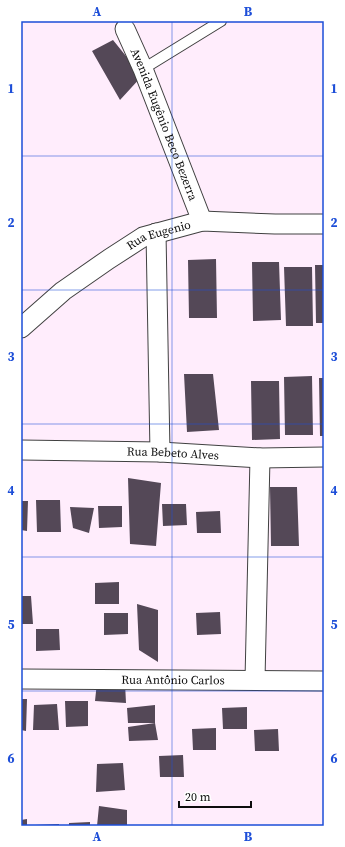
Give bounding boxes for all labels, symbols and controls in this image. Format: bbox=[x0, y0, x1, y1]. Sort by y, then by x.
text: A bbox=[93, 3, 102, 20]
text: B bbox=[244, 3, 253, 20]
street label: Avenida Eugênio Beco Bezerra bbox=[127, 46, 202, 204]
text: 1 bbox=[7, 80, 15, 97]
text: 1 bbox=[330, 80, 338, 97]
text: 2 bbox=[7, 214, 15, 231]
text: 2 bbox=[330, 214, 338, 231]
street label: Rua Eugenio bbox=[123, 216, 193, 254]
text: 3 bbox=[7, 348, 15, 365]
text: 3 bbox=[330, 348, 338, 365]
street label: Rua Bebeto Alves bbox=[127, 444, 219, 464]
text: 4 bbox=[7, 482, 15, 499]
text: 4 bbox=[330, 482, 338, 499]
text: 5 bbox=[7, 616, 15, 633]
text: 5 bbox=[330, 616, 338, 633]
street label: Rua Antônio Carlos bbox=[121, 672, 225, 688]
text: 6 bbox=[7, 750, 15, 767]
text: 6 bbox=[330, 750, 338, 767]
scale bar bbox=[179, 783, 251, 809]
text: 20 m bbox=[185, 789, 211, 805]
text: A bbox=[93, 828, 102, 845]
text: B bbox=[244, 828, 253, 845]

